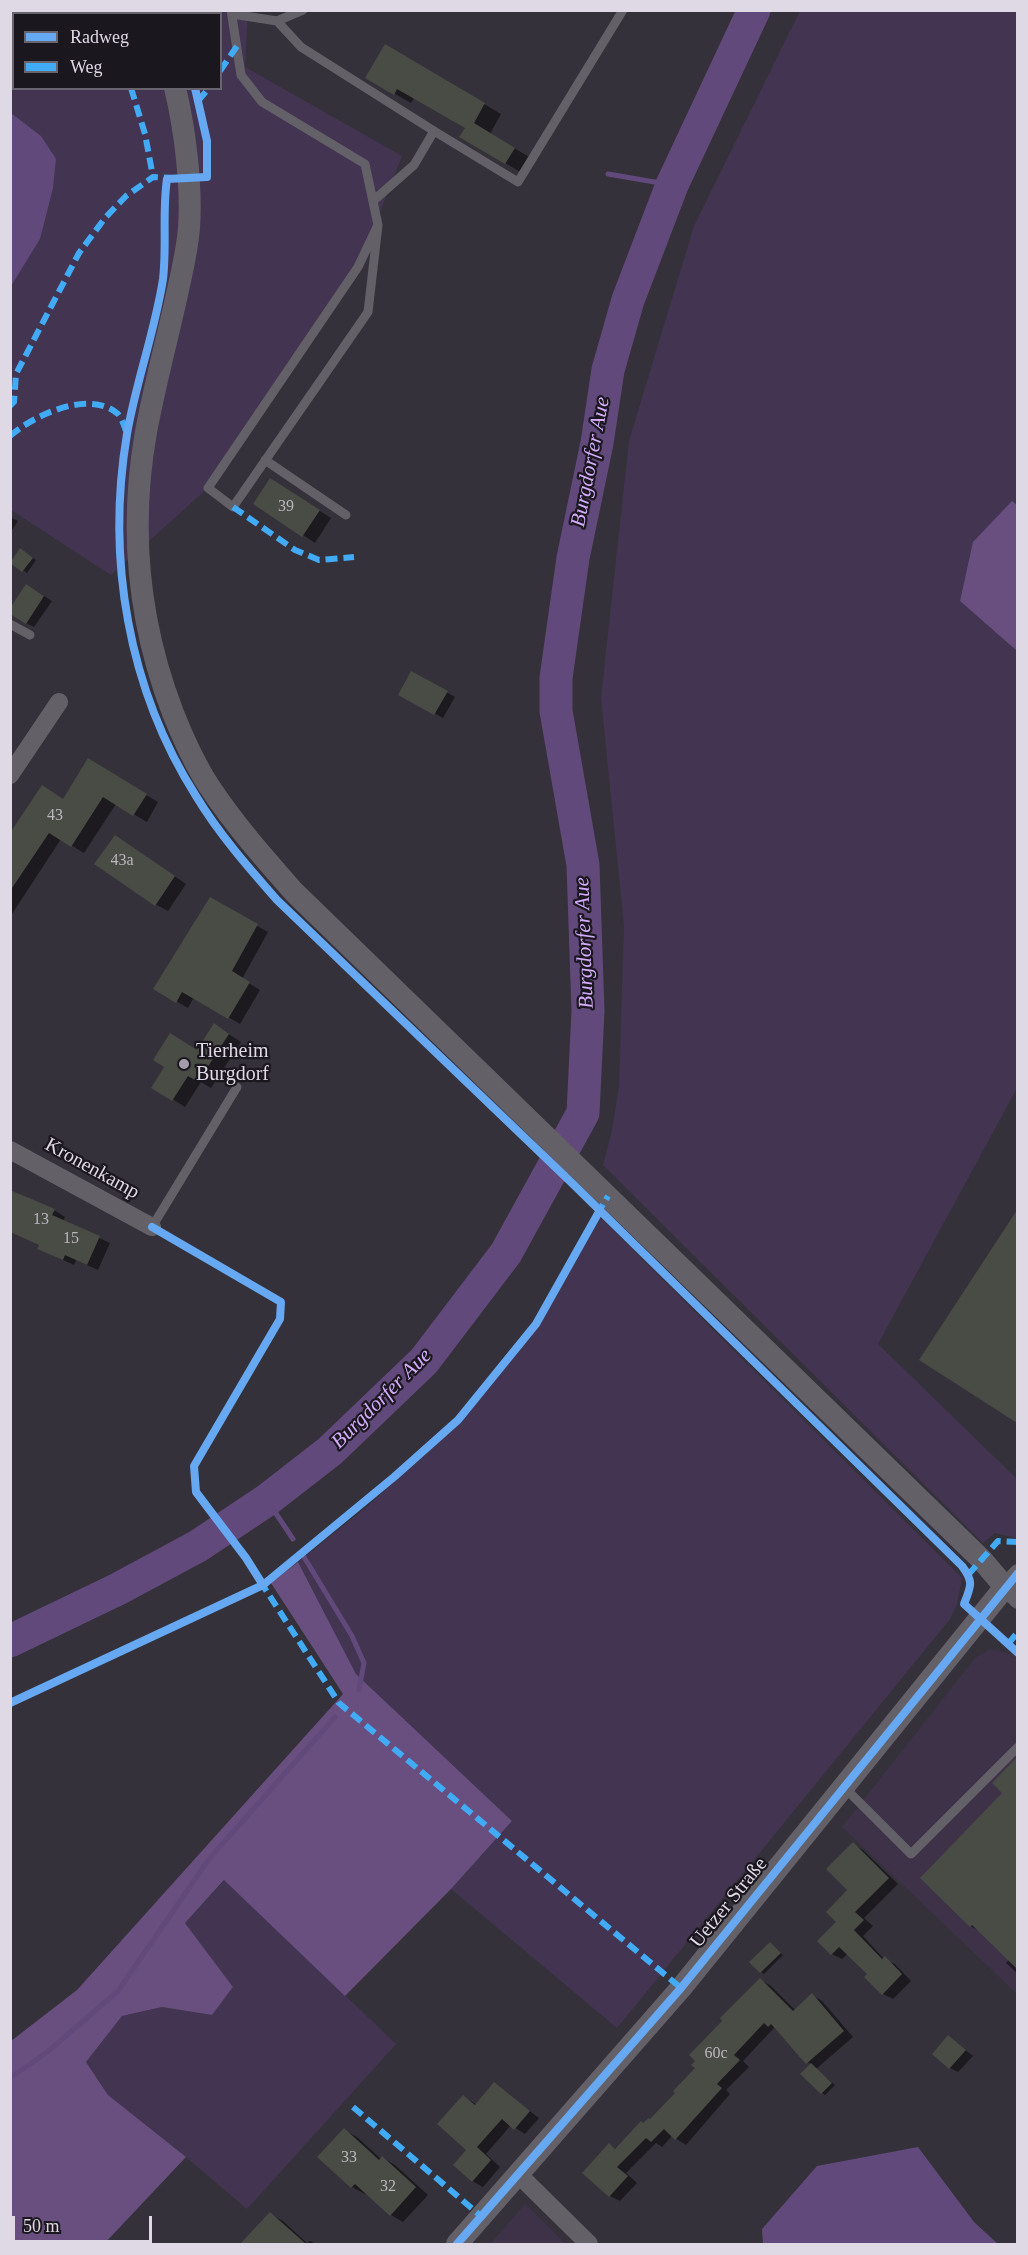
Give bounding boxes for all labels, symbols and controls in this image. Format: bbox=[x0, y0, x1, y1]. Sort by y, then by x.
legend bbox=[12, 12, 222, 90]
text: Radweg bbox=[70, 27, 129, 47]
text: Weg bbox=[70, 57, 103, 77]
water label: Burgdorfer Aue bbox=[566, 395, 616, 529]
house number: 39 bbox=[278, 497, 294, 517]
house number: 43 bbox=[47, 806, 63, 826]
house number: 43a bbox=[110, 851, 134, 871]
water label: Burgdorfer Aue bbox=[570, 877, 600, 1009]
place label: Tierheim Burgdorf bbox=[196, 1040, 269, 1087]
marker: Tierheim Burgdorf bbox=[177, 1057, 191, 1071]
street label: Kronenkamp bbox=[41, 1133, 143, 1205]
house number: 13 bbox=[33, 1210, 49, 1230]
house number: 15 bbox=[63, 1229, 79, 1249]
water label: Burgdorfer Aue bbox=[327, 1344, 437, 1454]
street label: Uetzer Straße bbox=[685, 1853, 773, 1953]
house number: 60c bbox=[704, 2044, 728, 2064]
house number: 33 bbox=[341, 2148, 357, 2168]
house number: 32 bbox=[380, 2177, 396, 2197]
scale bar bbox=[15, 2204, 154, 2242]
text: 50 m bbox=[23, 2216, 60, 2236]

